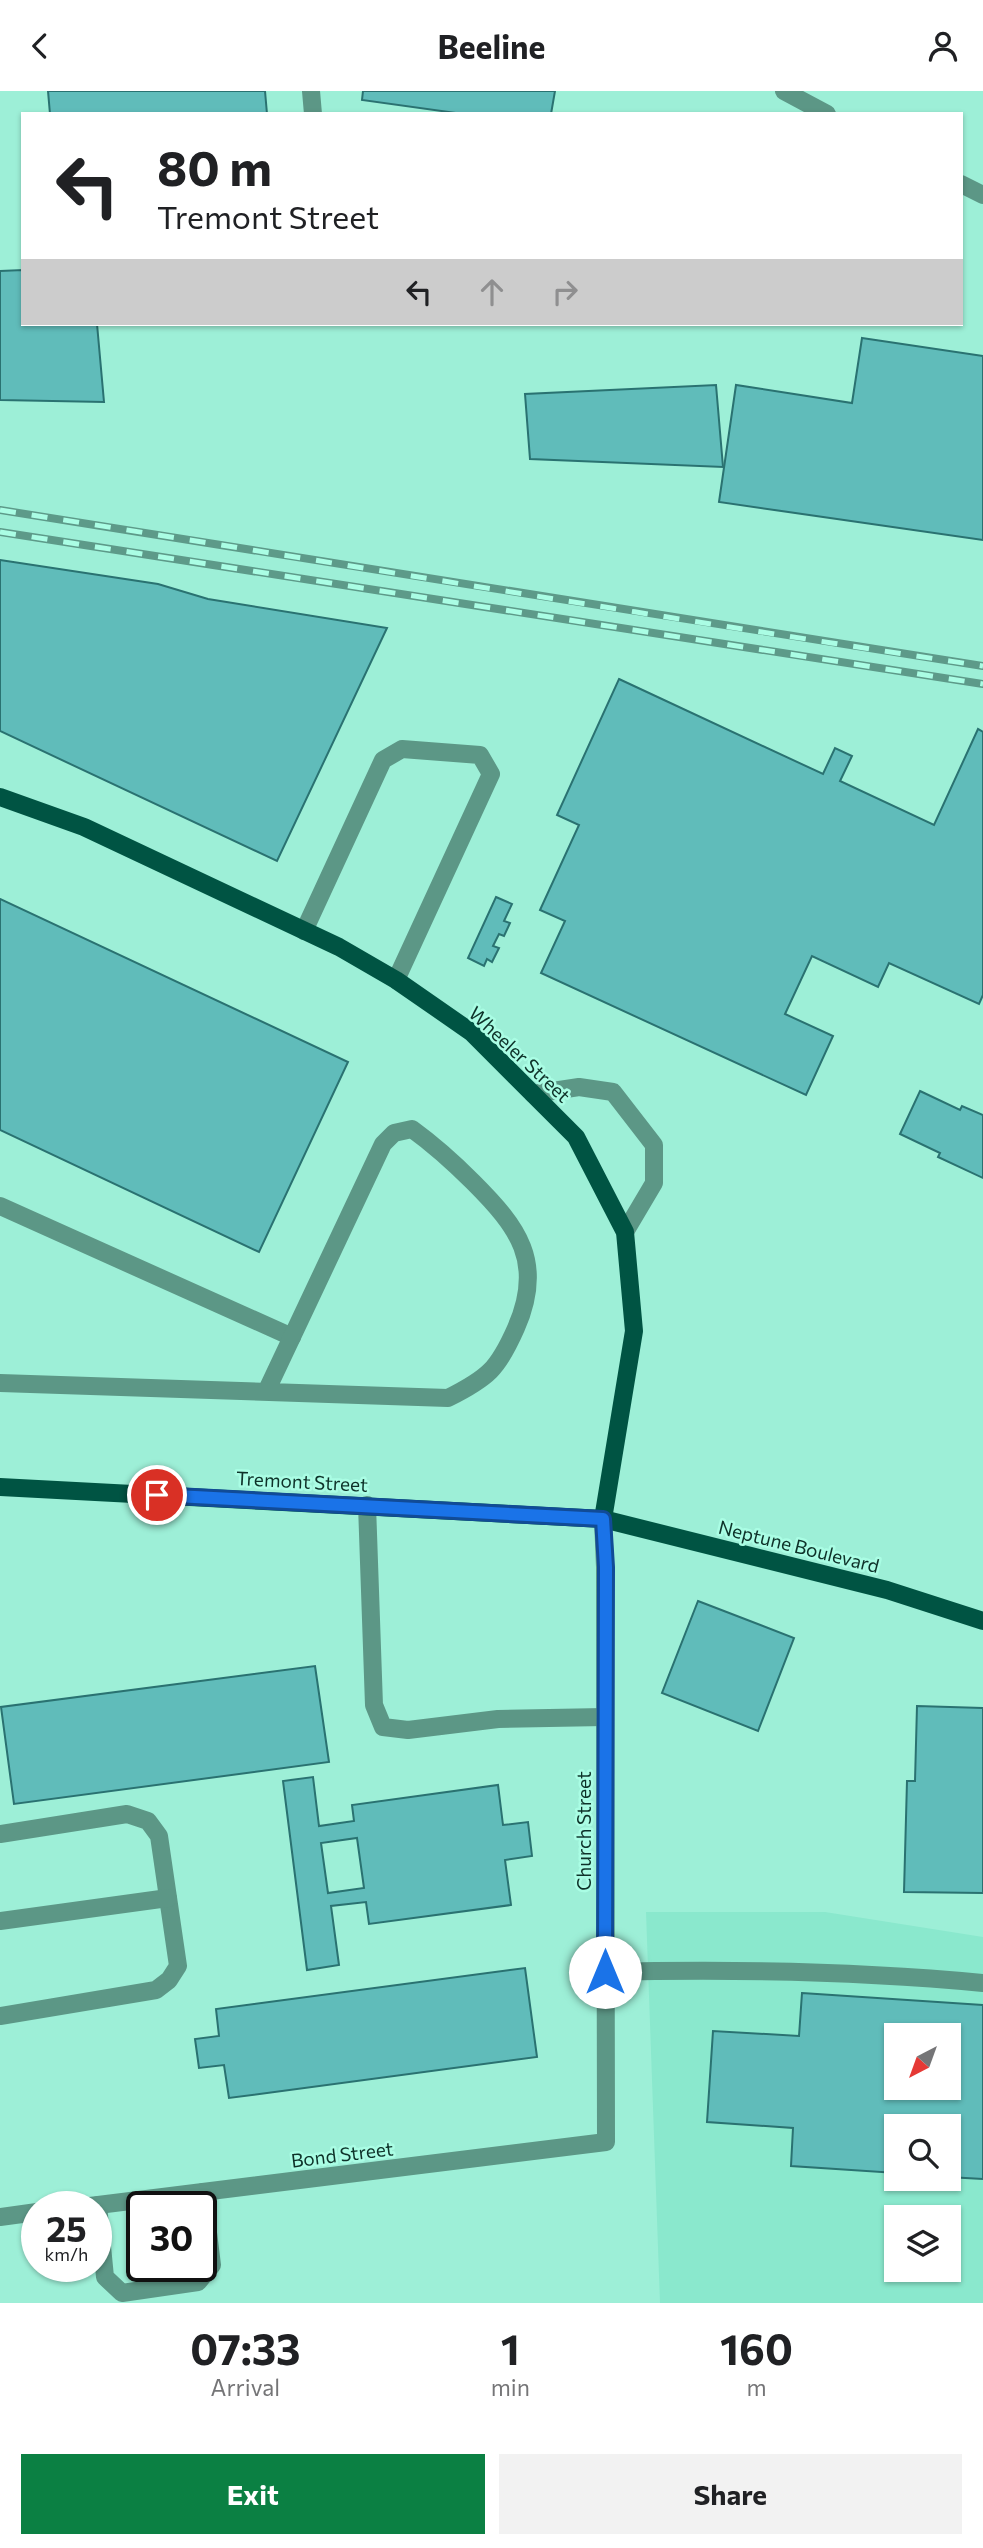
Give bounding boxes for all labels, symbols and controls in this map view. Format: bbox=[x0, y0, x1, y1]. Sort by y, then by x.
text: Beeline bbox=[438, 26, 545, 66]
icon: back bbox=[21, 27, 59, 65]
icon: person bbox=[924, 27, 962, 65]
text: 80 m bbox=[157, 136, 272, 196]
icon: left bbox=[42, 140, 133, 231]
text: Tremont Street bbox=[157, 196, 379, 236]
icon: left bbox=[400, 273, 438, 311]
icon: ahead bbox=[473, 273, 511, 311]
icon: right bbox=[546, 273, 584, 311]
street label: Wheeler Street bbox=[465, 1001, 576, 1107]
pin bbox=[127, 1465, 187, 1525]
street label: Tremont Street bbox=[236, 1466, 369, 1496]
icon: arrive bbox=[138, 1476, 176, 1514]
street label: Neptune Boulevard bbox=[716, 1515, 882, 1577]
street label: Church Street bbox=[572, 1771, 595, 1891]
position arrow bbox=[568, 1935, 642, 2009]
north arrow bbox=[884, 2023, 961, 2100]
map controls bbox=[884, 2023, 961, 2282]
button: search bbox=[884, 2114, 961, 2191]
street label: Bond Street bbox=[290, 2136, 395, 2172]
speed limit sign: 30 bbox=[126, 2191, 217, 2282]
button: layers bbox=[884, 2205, 961, 2282]
text: 25 bbox=[46, 2206, 87, 2249]
text: km/h bbox=[45, 2243, 88, 2265]
text: 07:33 bbox=[190, 2322, 301, 2374]
text: 1 bbox=[501, 2322, 520, 2374]
text: 160 bbox=[720, 2322, 793, 2374]
text: Arrival bbox=[211, 2373, 280, 2401]
text: min bbox=[491, 2373, 530, 2401]
text: m bbox=[746, 2373, 766, 2401]
button: Exit bbox=[21, 2454, 485, 2534]
button: Share bbox=[499, 2454, 962, 2534]

